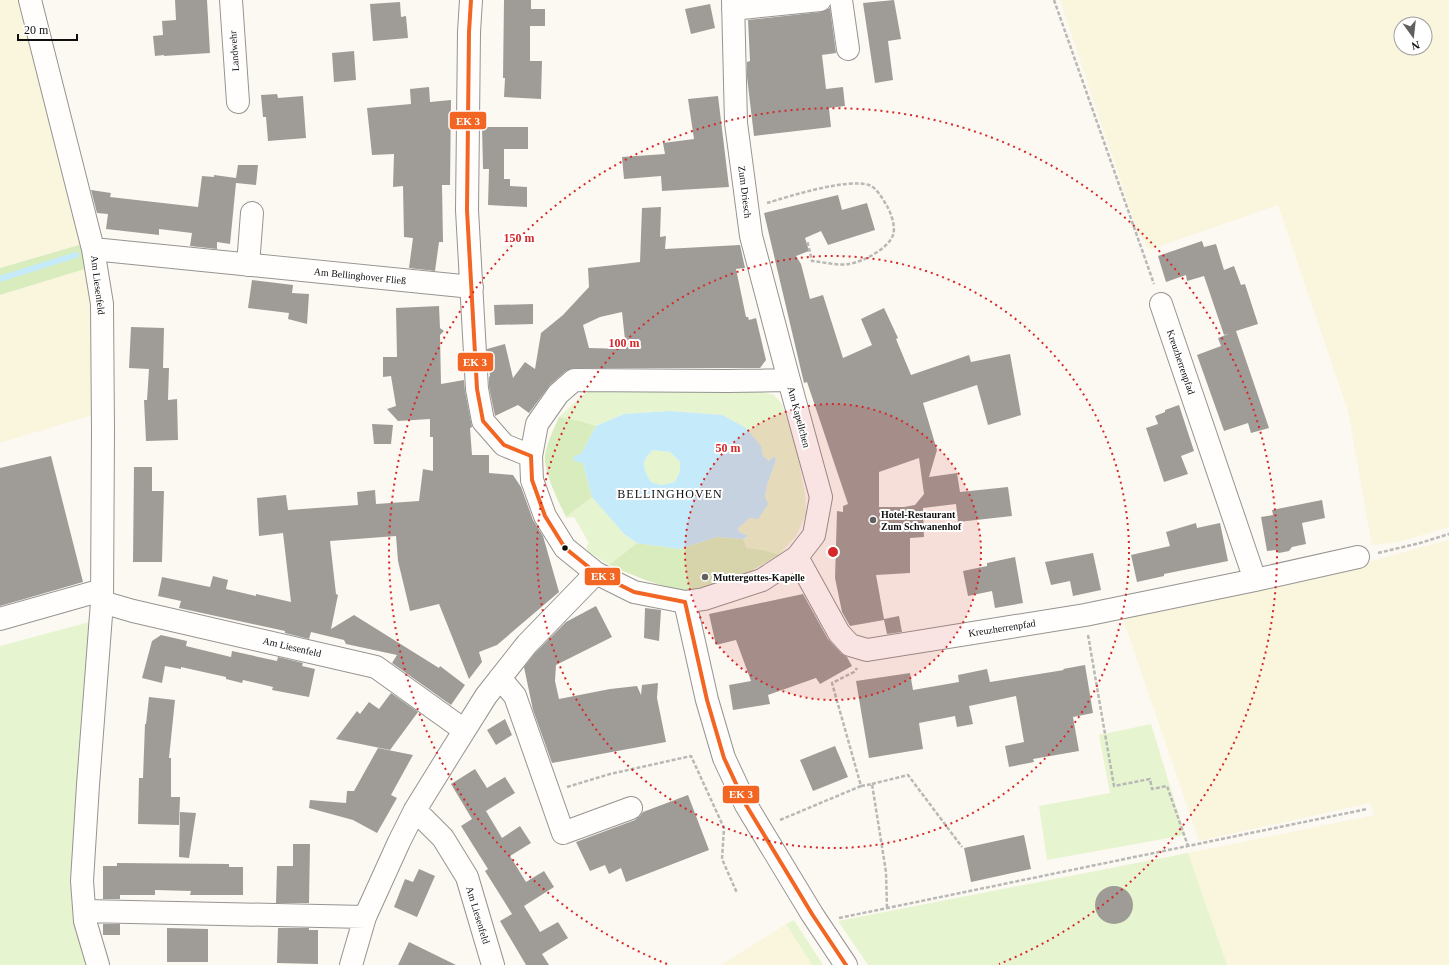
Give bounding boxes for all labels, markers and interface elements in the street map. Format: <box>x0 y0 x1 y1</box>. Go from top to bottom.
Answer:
scale bar <box>18 16 77 42</box>
north arrow <box>1393 16 1433 56</box>
text: 20 m <box>24 23 49 37</box>
street label: Landwehr <box>227 30 241 72</box>
text: N <box>1410 39 1421 52</box>
line badge: EK 3 <box>449 111 487 130</box>
text: EK 3 <box>456 115 481 127</box>
street label: Zum Driesch <box>736 165 754 219</box>
text: 150 m <box>504 231 535 245</box>
street label: Am Liesenfeld <box>89 255 107 315</box>
street label: Am Bellinghover Fließ <box>313 266 407 286</box>
street label: Kreuzherrenpfad <box>1165 328 1197 396</box>
text: 100 m <box>609 336 640 350</box>
line badge: EK 3 <box>457 352 494 372</box>
text: EK 3 <box>463 356 488 368</box>
street label: Am Kapellchen <box>786 385 812 449</box>
text: 50 m <box>716 441 741 455</box>
district label: BELLINGHOVEN <box>617 487 723 501</box>
place label: Hotel-Restaurant Zum Schwanenhof <box>881 509 962 532</box>
marker: Hotel-Restaurant Zum Schwanenhof <box>868 515 878 525</box>
unlabelled marker <box>560 543 570 553</box>
centre of rings <box>826 545 840 559</box>
line badge: EK 3 <box>584 567 621 586</box>
text: EK 3 <box>591 570 616 582</box>
marker: Muttergottes-Kapelle <box>700 572 710 582</box>
place label: Muttergottes-Kapelle <box>713 572 805 583</box>
street label: Kreuzherrenpfad <box>968 617 1036 639</box>
street label: Am Liesenfeld <box>262 635 322 659</box>
line badge: EK 3 <box>722 785 760 804</box>
text: EK 3 <box>729 788 754 800</box>
street label: Am Liesenfeld <box>464 885 492 945</box>

